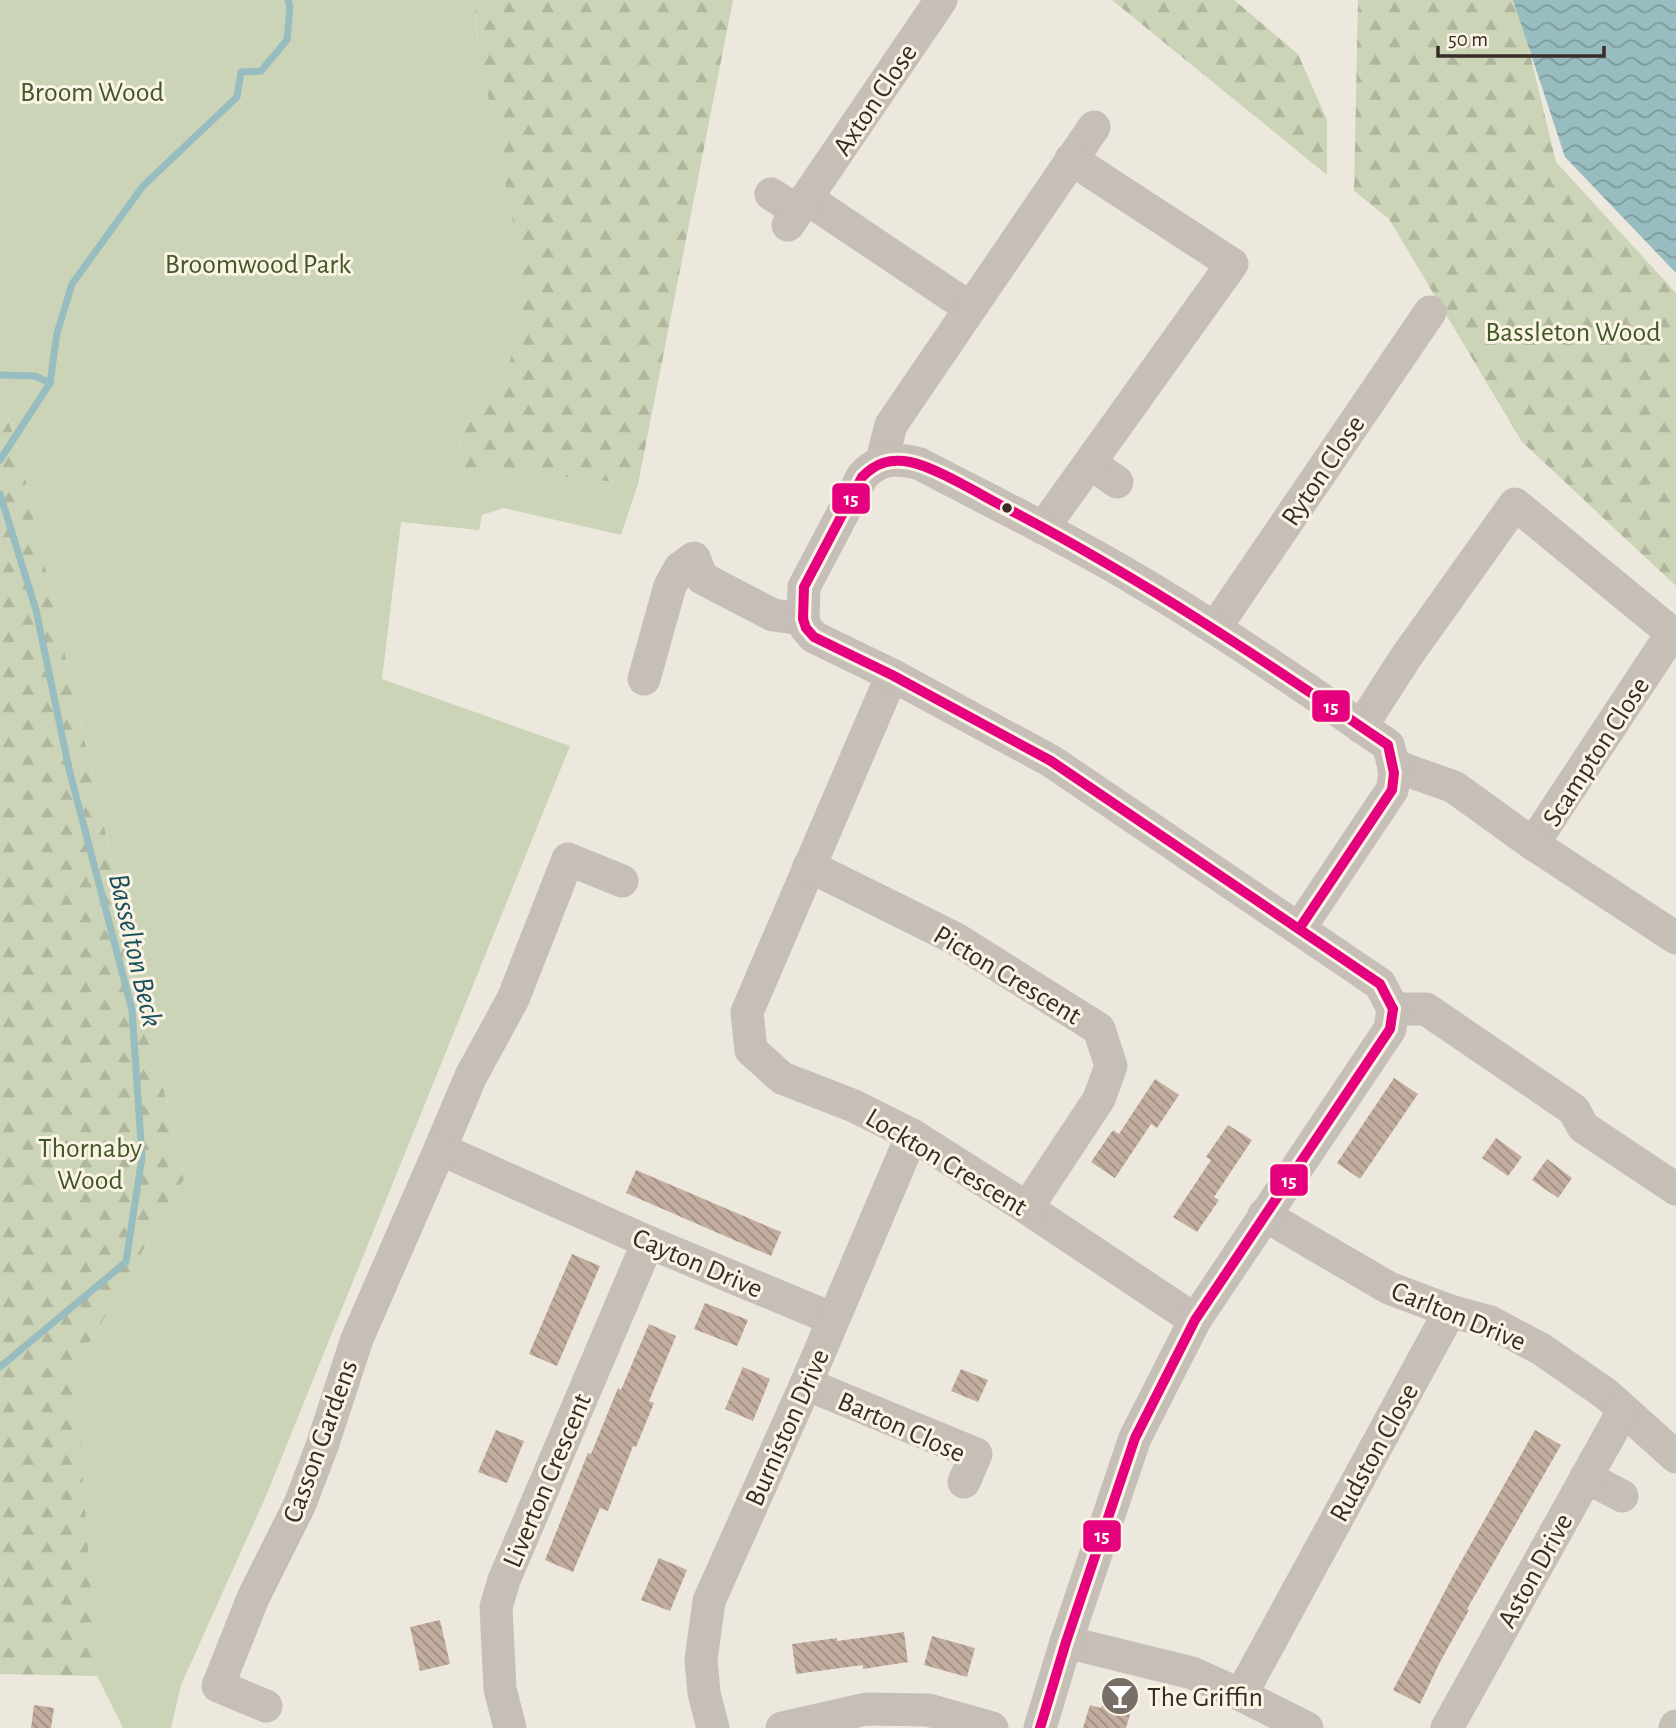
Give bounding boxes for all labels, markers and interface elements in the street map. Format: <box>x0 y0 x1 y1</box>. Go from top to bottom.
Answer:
scale bar <box>1438 14 1604 58</box>
text: 50 m <box>1448 29 1488 50</box>
street label: Axton Close <box>828 39 923 161</box>
park label: Broom Wood <box>20 79 164 107</box>
park label: Broomwood Park <box>165 251 351 279</box>
park label: Bassleton Wood <box>1485 319 1661 347</box>
street label: Ryton Close <box>1277 411 1371 531</box>
line badge: 15 <box>831 482 871 515</box>
text: 15 <box>843 490 859 509</box>
unlabelled marker <box>1000 501 1014 515</box>
street label: Scampton Close <box>1538 672 1655 832</box>
line badge: 15 <box>1311 689 1351 723</box>
text: 15 <box>1323 698 1339 717</box>
water label: Basselton Beck <box>103 871 167 1030</box>
street label: Picton Crescent <box>928 921 1086 1031</box>
street label: Lockton Crescent <box>860 1104 1032 1222</box>
park label: Thornaby Wood <box>38 1135 142 1195</box>
line badge: 15 <box>1269 1163 1309 1197</box>
text: 15 <box>1281 1172 1297 1191</box>
street label: Cayton Drive <box>628 1224 766 1304</box>
street label: Carlton Drive <box>1387 1277 1530 1357</box>
street label: Burniston Drive <box>741 1345 835 1511</box>
street label: Casson Gardens <box>278 1356 363 1527</box>
street label: Rudston Close <box>1325 1379 1424 1527</box>
street label: Barton Close <box>833 1387 969 1468</box>
street label: Liverton Crescent <box>499 1390 597 1572</box>
street label: Aston Drive <box>1493 1509 1579 1633</box>
line badge: 15 <box>1082 1519 1122 1553</box>
text: 15 <box>1094 1527 1110 1546</box>
bar icon: The Griffin <box>1099 1675 1141 1717</box>
place label: The Griffin <box>1147 1684 1263 1712</box>

